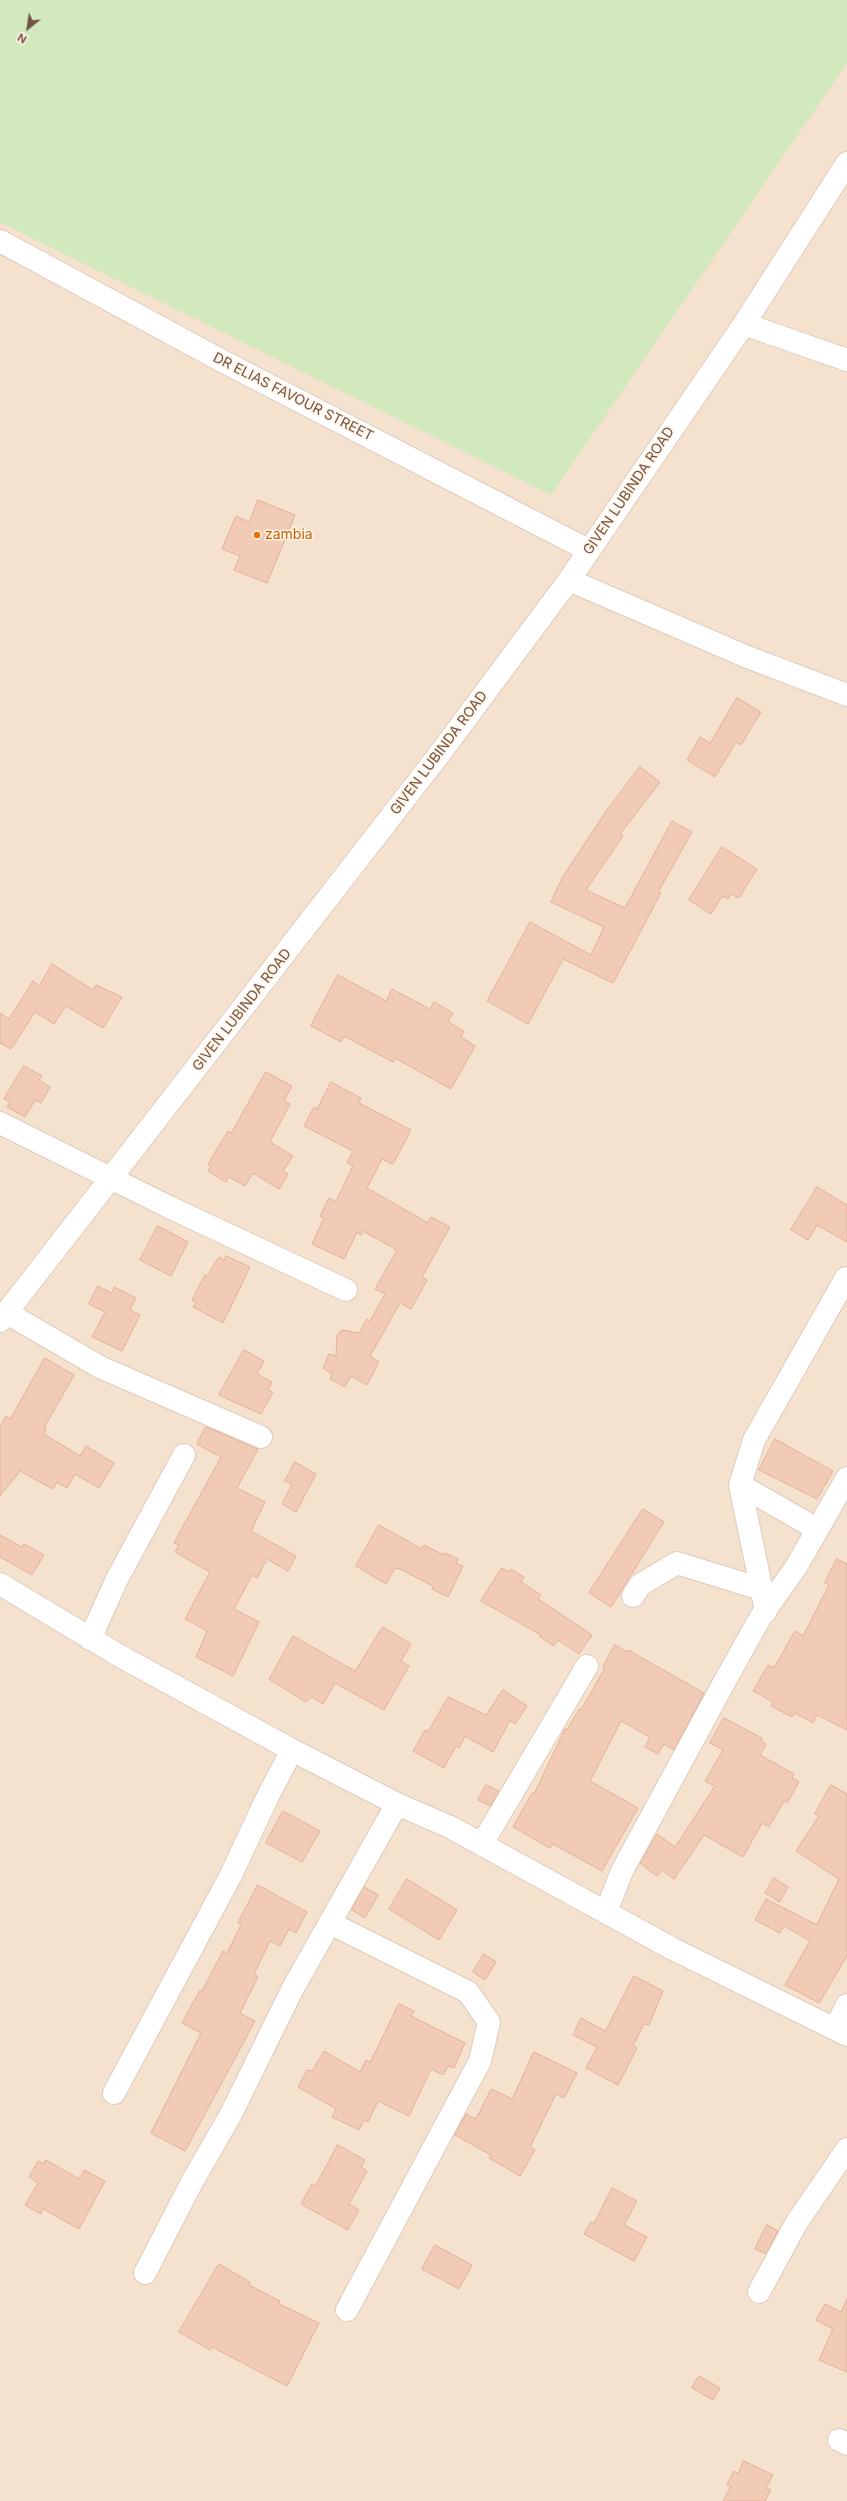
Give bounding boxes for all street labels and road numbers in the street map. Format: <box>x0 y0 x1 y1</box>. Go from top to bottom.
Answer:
street label: DR ELIAS FAVOUR STREET <box>210 349 376 445</box>
street label: GIVEN LUBINDA ROAD <box>580 424 678 558</box>
street label: GIVEN LUBINDA ROAD <box>387 688 491 818</box>
street label: GIVEN LUBINDA ROAD <box>189 945 295 1075</box>

